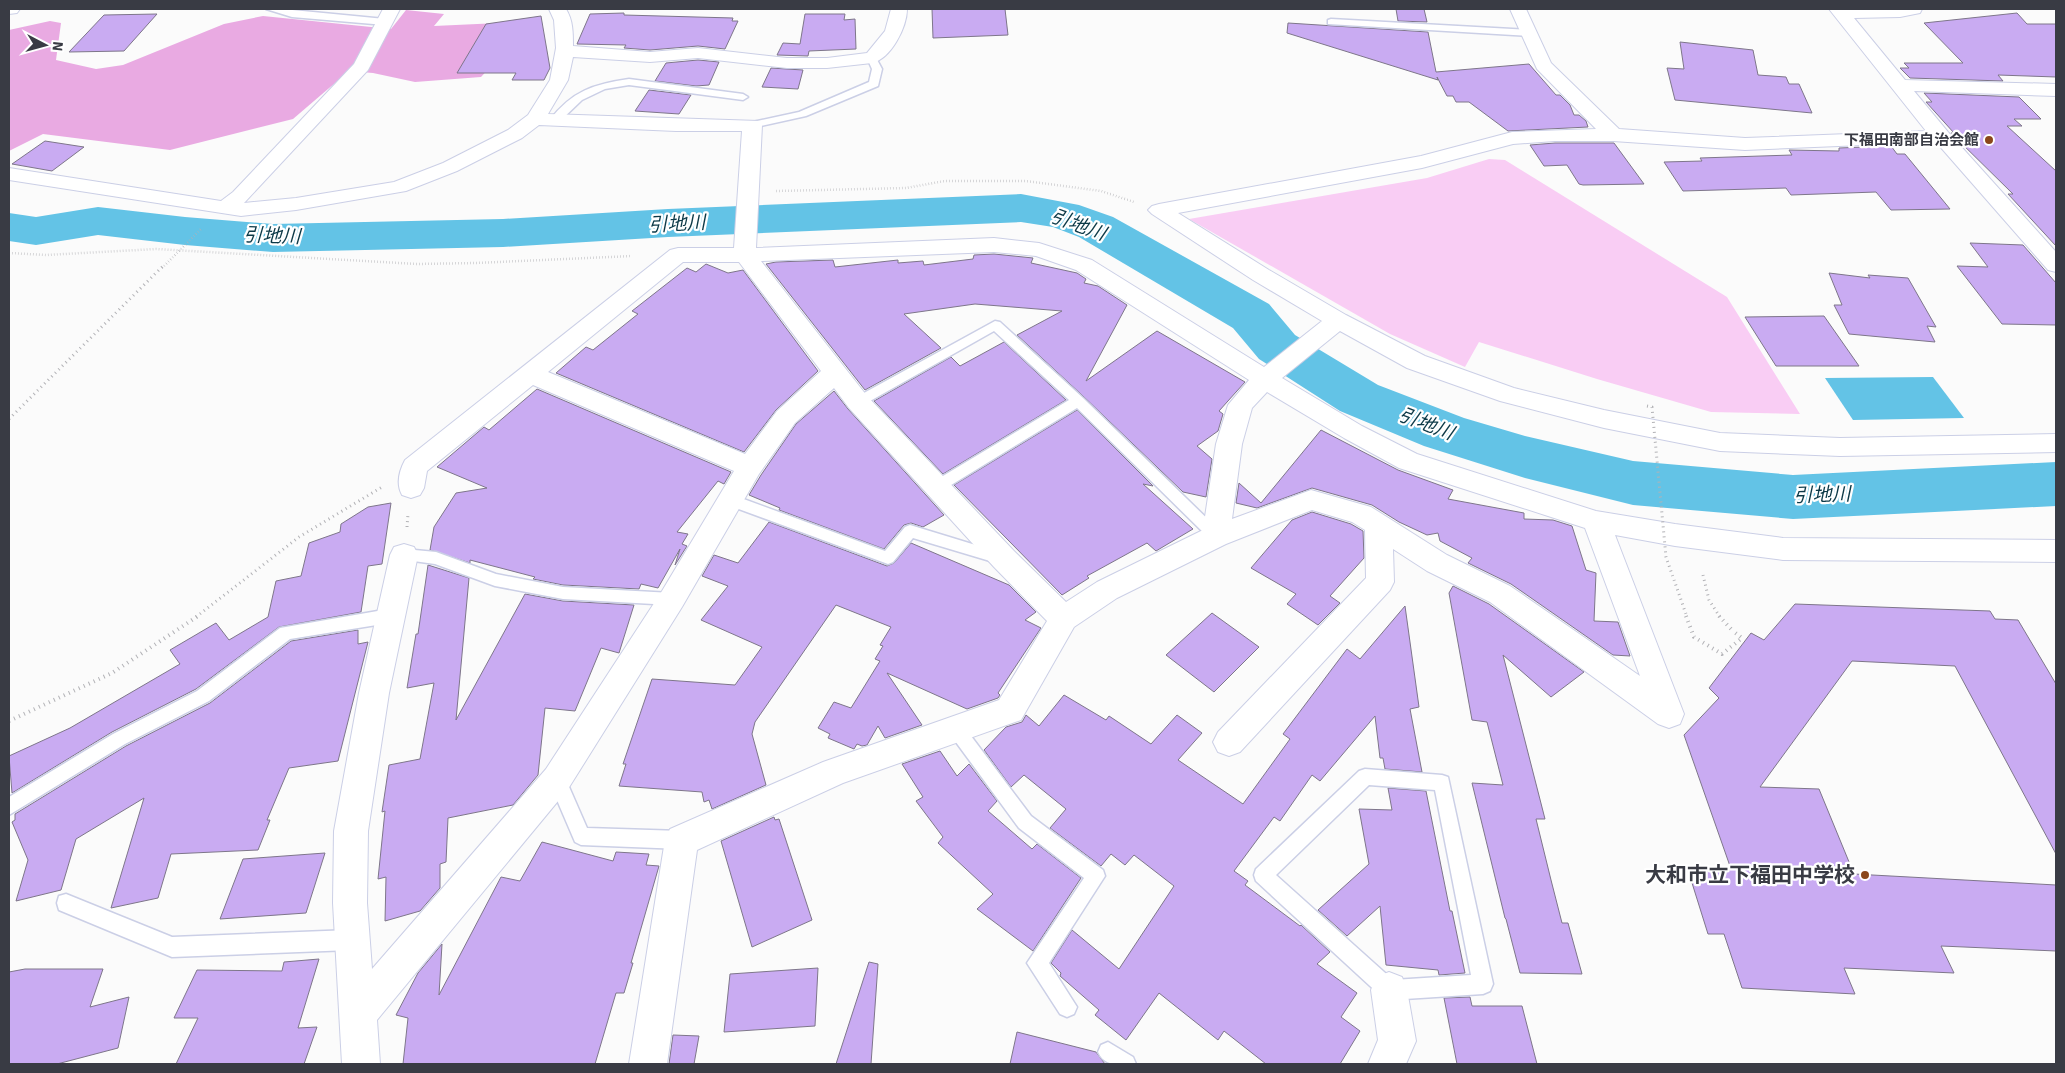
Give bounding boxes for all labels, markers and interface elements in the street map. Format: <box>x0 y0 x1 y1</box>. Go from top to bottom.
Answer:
north arrow <box>20 20 70 70</box>
text: N <box>48 41 66 52</box>
place label: 下福田南部自治会館 <box>1844 131 1979 149</box>
marker: 下福田南部自治会館 <box>1983 134 1995 146</box>
water label: 引地川 <box>1047 204 1111 247</box>
water label: 引地川 <box>648 210 708 237</box>
water label: 引地川 <box>243 223 303 249</box>
water label: 引地川 <box>1395 403 1459 446</box>
water label: 引地川 <box>1793 482 1853 508</box>
place label: 大和市立下福田中学校 <box>1645 862 1855 888</box>
marker: 大和市立下福田中学校 <box>1859 869 1871 881</box>

